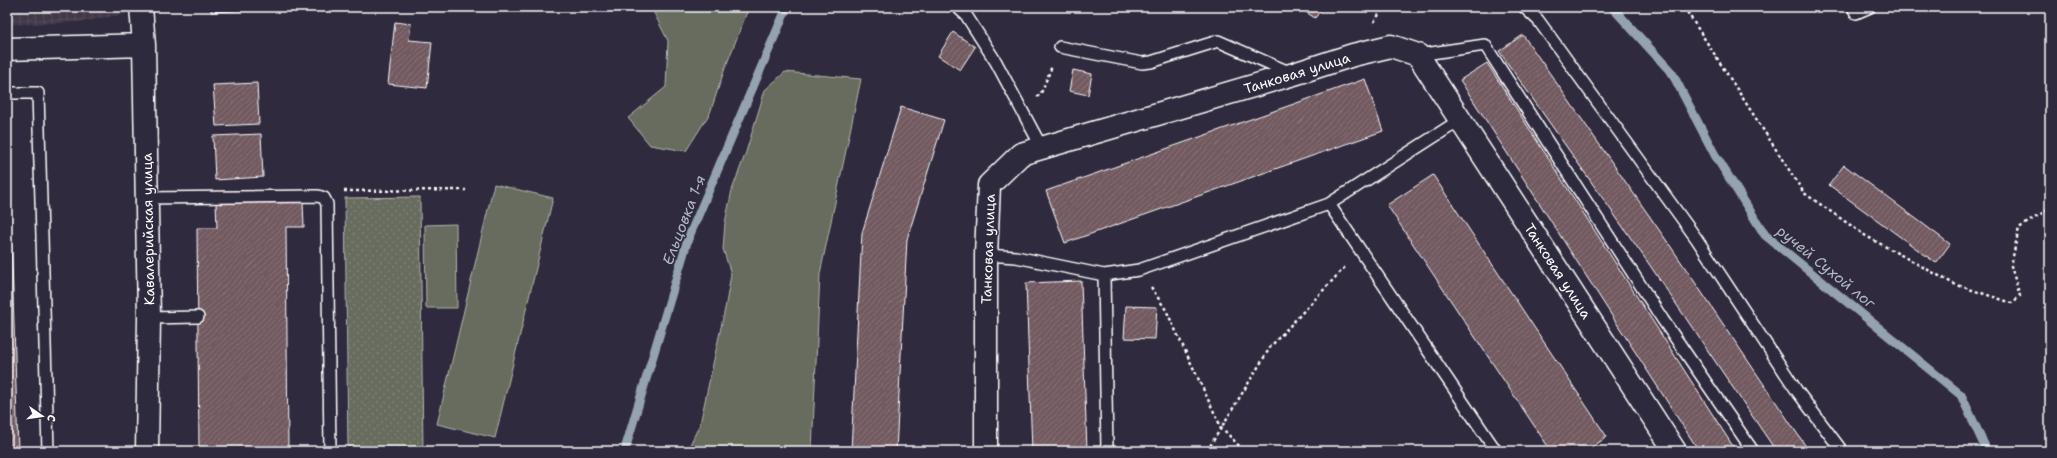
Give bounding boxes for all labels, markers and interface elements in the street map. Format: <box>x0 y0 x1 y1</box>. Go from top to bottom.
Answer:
street label: Танковая улица <box>1242 48 1353 98</box>
street label: Кавалерийская улица <box>138 152 158 305</box>
water label: Ельцовка 1-я <box>658 172 710 268</box>
street label: Танковая улица <box>977 193 999 304</box>
street label: Танковая улица <box>1520 220 1596 322</box>
water label: ручей Сухой лог <box>1772 220 1881 314</box>
north arrow <box>22 396 62 436</box>
text: С <box>43 413 59 423</box>

